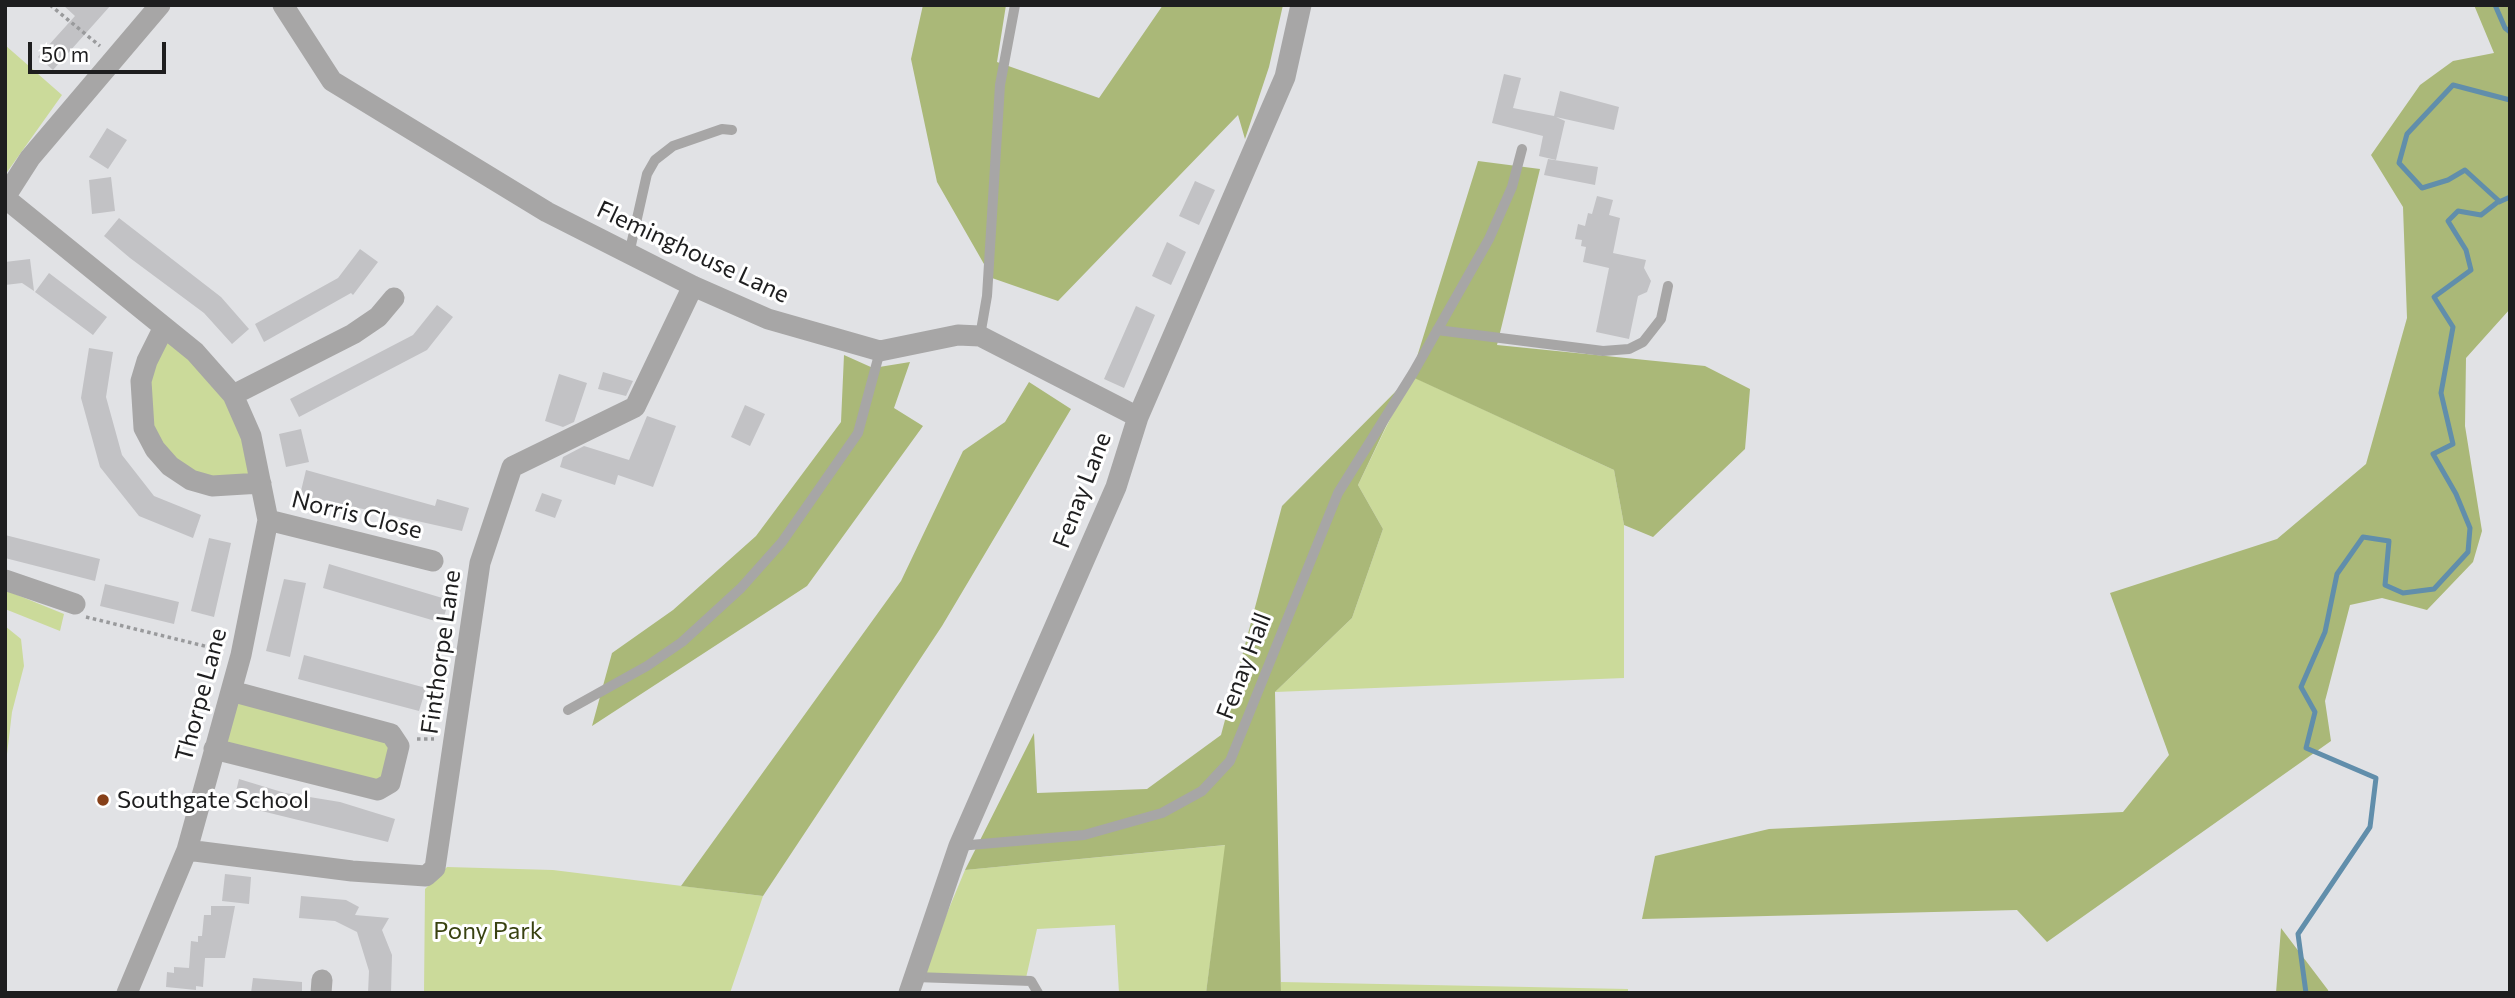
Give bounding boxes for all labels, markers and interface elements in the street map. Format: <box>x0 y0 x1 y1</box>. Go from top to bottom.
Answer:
scale bar <box>32 28 170 72</box>
text: 50 m <box>41 41 89 66</box>
street label: Fleminghouse Lane <box>592 195 794 309</box>
street label: Fenay Lane <box>1047 428 1117 552</box>
street label: Norris Close <box>289 485 425 545</box>
street label: Finthorpe Lane <box>415 568 467 736</box>
street label: Fenay Hall <box>1211 609 1277 723</box>
street label: Thorpe Lane <box>169 625 233 765</box>
place label: Southgate School <box>117 786 309 814</box>
marker: Southgate School <box>95 792 111 808</box>
park label: Pony Park <box>433 917 543 945</box>

